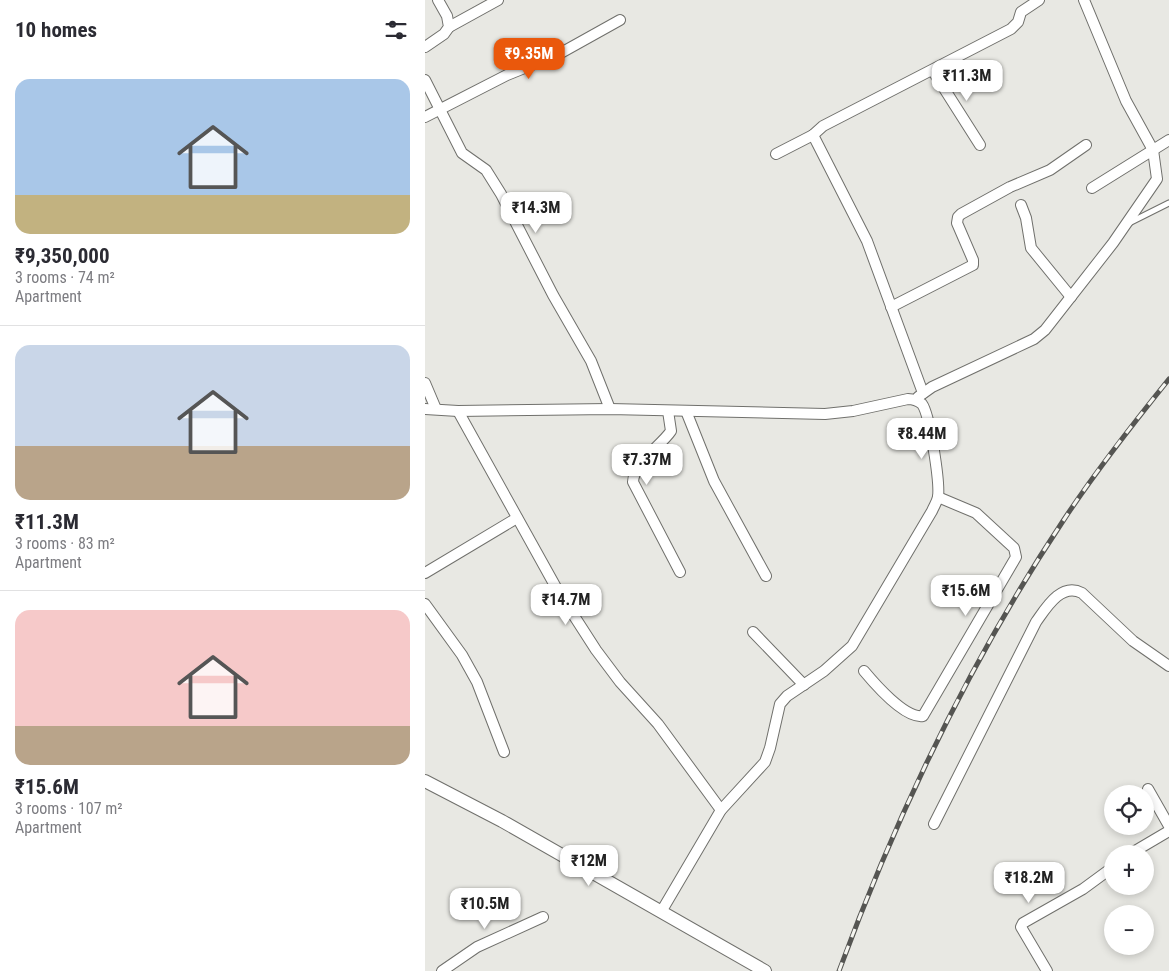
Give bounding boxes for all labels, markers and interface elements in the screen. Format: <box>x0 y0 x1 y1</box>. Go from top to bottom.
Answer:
icon: filters <box>382 16 410 44</box>
text: 10 homes <box>15 18 97 42</box>
pin: ₹9.35M <box>488 38 570 80</box>
text: ₹9.35M <box>505 44 553 63</box>
pin: ₹11.3M <box>926 59 1008 102</box>
text: ₹11.3M <box>943 66 991 85</box>
icon: home <box>168 112 258 202</box>
pin: ₹14.3M <box>495 192 577 234</box>
text: ₹14.3M <box>512 198 560 217</box>
text: ₹9,350,000 <box>15 244 110 268</box>
text: 3 rooms · 74 m² <box>15 268 115 287</box>
text: Apartment <box>15 287 82 306</box>
icon: home <box>168 377 258 467</box>
pin: ₹8.44M <box>881 418 963 460</box>
text: ₹8.44M <box>898 424 946 443</box>
pin: ₹7.37M <box>606 444 688 486</box>
text: ₹7.37M <box>623 450 671 469</box>
text: ₹11.3M <box>15 510 79 534</box>
text: 3 rooms · 83 m² <box>15 534 115 553</box>
text: Apartment <box>15 553 82 572</box>
pin: ₹15.6M <box>925 574 1007 617</box>
text: ₹15.6M <box>942 581 990 600</box>
pin: ₹14.7M <box>525 584 607 626</box>
text: ₹14.7M <box>542 590 590 609</box>
icon: home <box>168 642 258 732</box>
text: ₹15.6M <box>15 775 79 799</box>
map controls <box>1104 785 1154 955</box>
button: locate <box>1104 785 1154 835</box>
text: 3 rooms · 107 m² <box>15 799 123 818</box>
text: Apartment <box>15 818 82 837</box>
pin: ₹12M <box>559 844 619 887</box>
button: + <box>1104 845 1154 895</box>
text: ₹12M <box>571 851 607 870</box>
pin: ₹18.2M <box>988 862 1070 904</box>
text: ₹18.2M <box>1005 868 1053 887</box>
pin: ₹10.5M <box>444 888 526 930</box>
text: ₹10.5M <box>461 894 509 913</box>
button: − <box>1104 905 1154 955</box>

